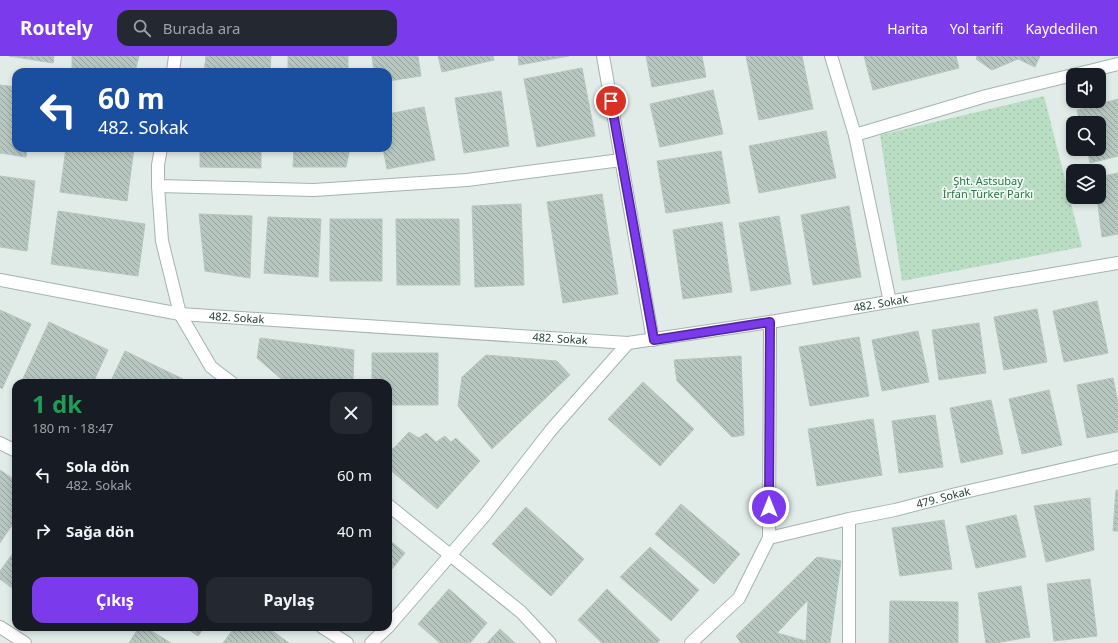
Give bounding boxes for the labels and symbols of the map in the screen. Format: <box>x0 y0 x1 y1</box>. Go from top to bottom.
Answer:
pin <box>594 84 628 118</box>
park label: Şht. Astsubay İrfan Türker Parkı <box>943 173 1033 201</box>
street label: 482. Sokak <box>852 291 909 315</box>
street label: 482. Sokak <box>209 308 265 326</box>
street label: 482. Sokak <box>532 329 588 347</box>
street label: 479. Sokak <box>914 483 972 511</box>
position arrow <box>748 486 790 528</box>

